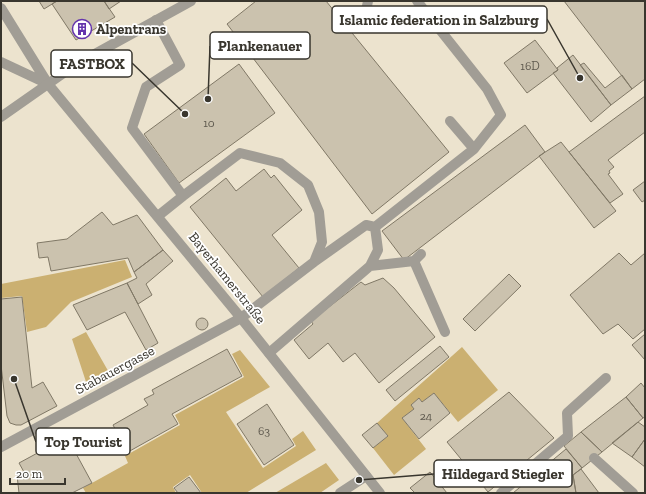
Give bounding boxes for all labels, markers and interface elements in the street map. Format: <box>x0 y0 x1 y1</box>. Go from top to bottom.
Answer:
callout: Islamic federation in Salzburg <box>332 6 547 33</box>
text: Islamic federation in Salzburg <box>339 11 539 29</box>
building icon: Alpentrans <box>71 18 93 40</box>
place label: Alpentrans <box>96 21 167 38</box>
callout: Plankenauer <box>210 32 310 59</box>
text: Plankenauer <box>218 37 303 55</box>
callout: FASTBOX <box>51 50 132 77</box>
text: FASTBOX <box>59 55 125 73</box>
house number: 16D <box>520 59 540 73</box>
house number: 10 <box>203 116 215 130</box>
street label: Bayerhamerstraße <box>185 229 269 328</box>
street label: Stabauergasse <box>72 342 158 398</box>
house number: 24 <box>420 409 433 423</box>
house number: 63 <box>258 424 270 438</box>
callout: Top Tourist <box>36 428 130 455</box>
text: Top Tourist <box>44 433 123 451</box>
scale bar <box>10 460 65 486</box>
callout: Hildegard Stiegler <box>434 460 572 487</box>
text: Hildegard Stiegler <box>442 465 565 483</box>
text: 20 m <box>16 467 43 481</box>

